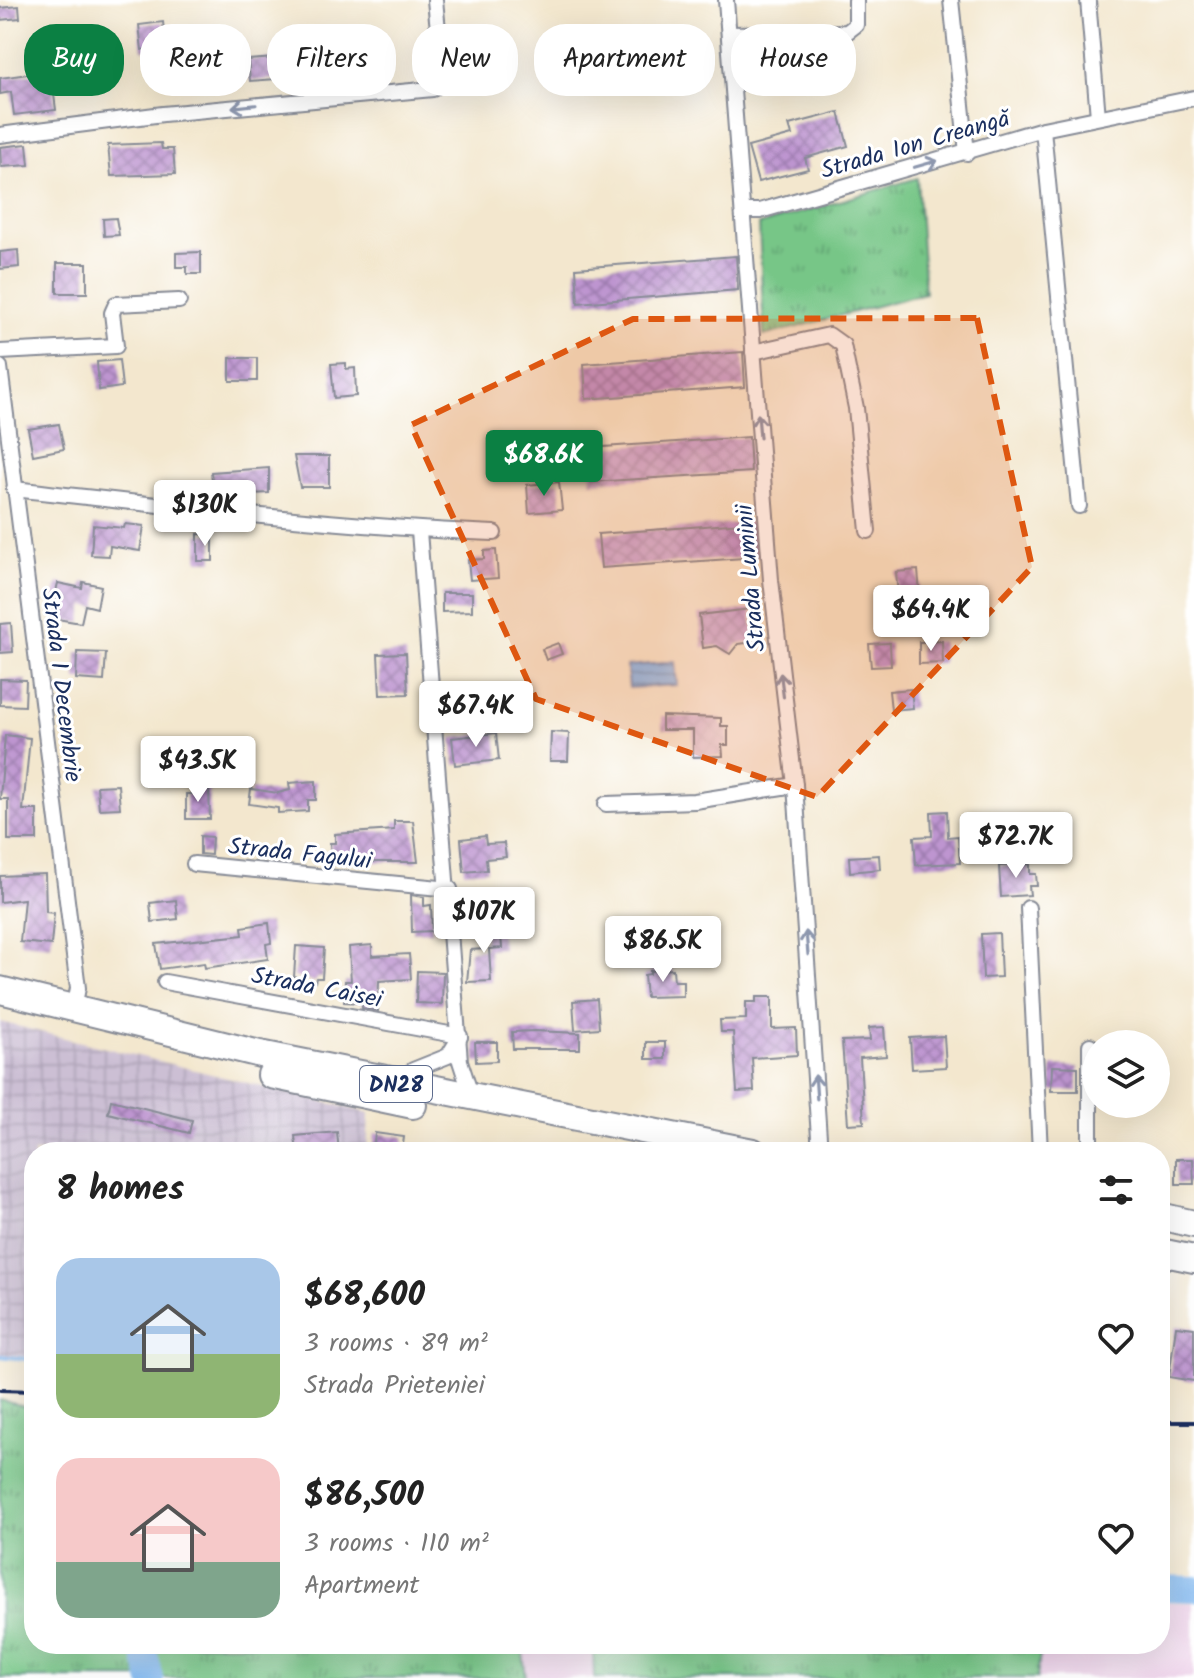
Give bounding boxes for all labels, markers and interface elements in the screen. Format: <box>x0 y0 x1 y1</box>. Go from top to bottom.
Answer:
chip: Buy <box>24 24 124 96</box>
chip: Rent <box>140 24 251 96</box>
chip: Filters <box>267 24 396 96</box>
chip: New <box>412 24 518 96</box>
chip: Apartment <box>534 24 715 96</box>
chip: House <box>731 24 856 96</box>
one-way arrow <box>231 98 258 113</box>
street label: Strada Ion Creangă <box>816 99 1017 191</box>
one-way arrow <box>913 156 939 171</box>
one-way arrow <box>751 413 766 440</box>
pin: $68.6K <box>479 430 609 498</box>
text: $68.6K <box>504 435 584 477</box>
pin: $130K <box>149 480 261 548</box>
text: $130K <box>172 485 238 527</box>
street label: Strada Luminii <box>726 501 777 653</box>
pin: $64.4K <box>866 585 996 653</box>
street label: Strada 1 Decembrie <box>29 586 92 785</box>
text: $64.4K <box>891 590 971 632</box>
one-way arrow <box>775 672 790 699</box>
pin: $67.4K <box>411 681 541 749</box>
text: $67.4K <box>437 686 515 728</box>
pin: $43.5K <box>133 736 263 804</box>
text: $43.5K <box>159 741 237 783</box>
pin: $72.7K <box>951 812 1081 880</box>
text: $72.7K <box>978 817 1054 859</box>
street label: Strada Fagului <box>226 828 375 882</box>
pin: $107K <box>428 887 540 955</box>
text: $107K <box>452 892 516 934</box>
pin: $86.5K <box>598 916 728 984</box>
text: $86.5K <box>623 921 703 963</box>
one-way arrow <box>799 931 814 957</box>
street label: Strada Caisei <box>248 957 387 1020</box>
map controls <box>1082 1030 1170 1118</box>
button: layers <box>1082 1030 1170 1118</box>
road number: DN28 <box>360 1066 432 1102</box>
one-way arrow <box>808 1074 823 1101</box>
text: 8 homes <box>56 1163 184 1217</box>
icon: filters <box>1094 1168 1138 1212</box>
text: $68,600 <box>304 1269 425 1323</box>
icon: home <box>120 1290 216 1386</box>
icon: heart <box>1094 1316 1138 1360</box>
text: 3 rooms · 89 m² <box>304 1323 488 1365</box>
text: Strada Prieteniei <box>304 1365 485 1407</box>
text: $86,500 <box>304 1469 424 1523</box>
icon: home <box>120 1490 216 1586</box>
icon: heart <box>1094 1516 1138 1560</box>
text: 3 rooms · 110 m² <box>304 1523 489 1565</box>
text: Apartment <box>304 1565 419 1607</box>

